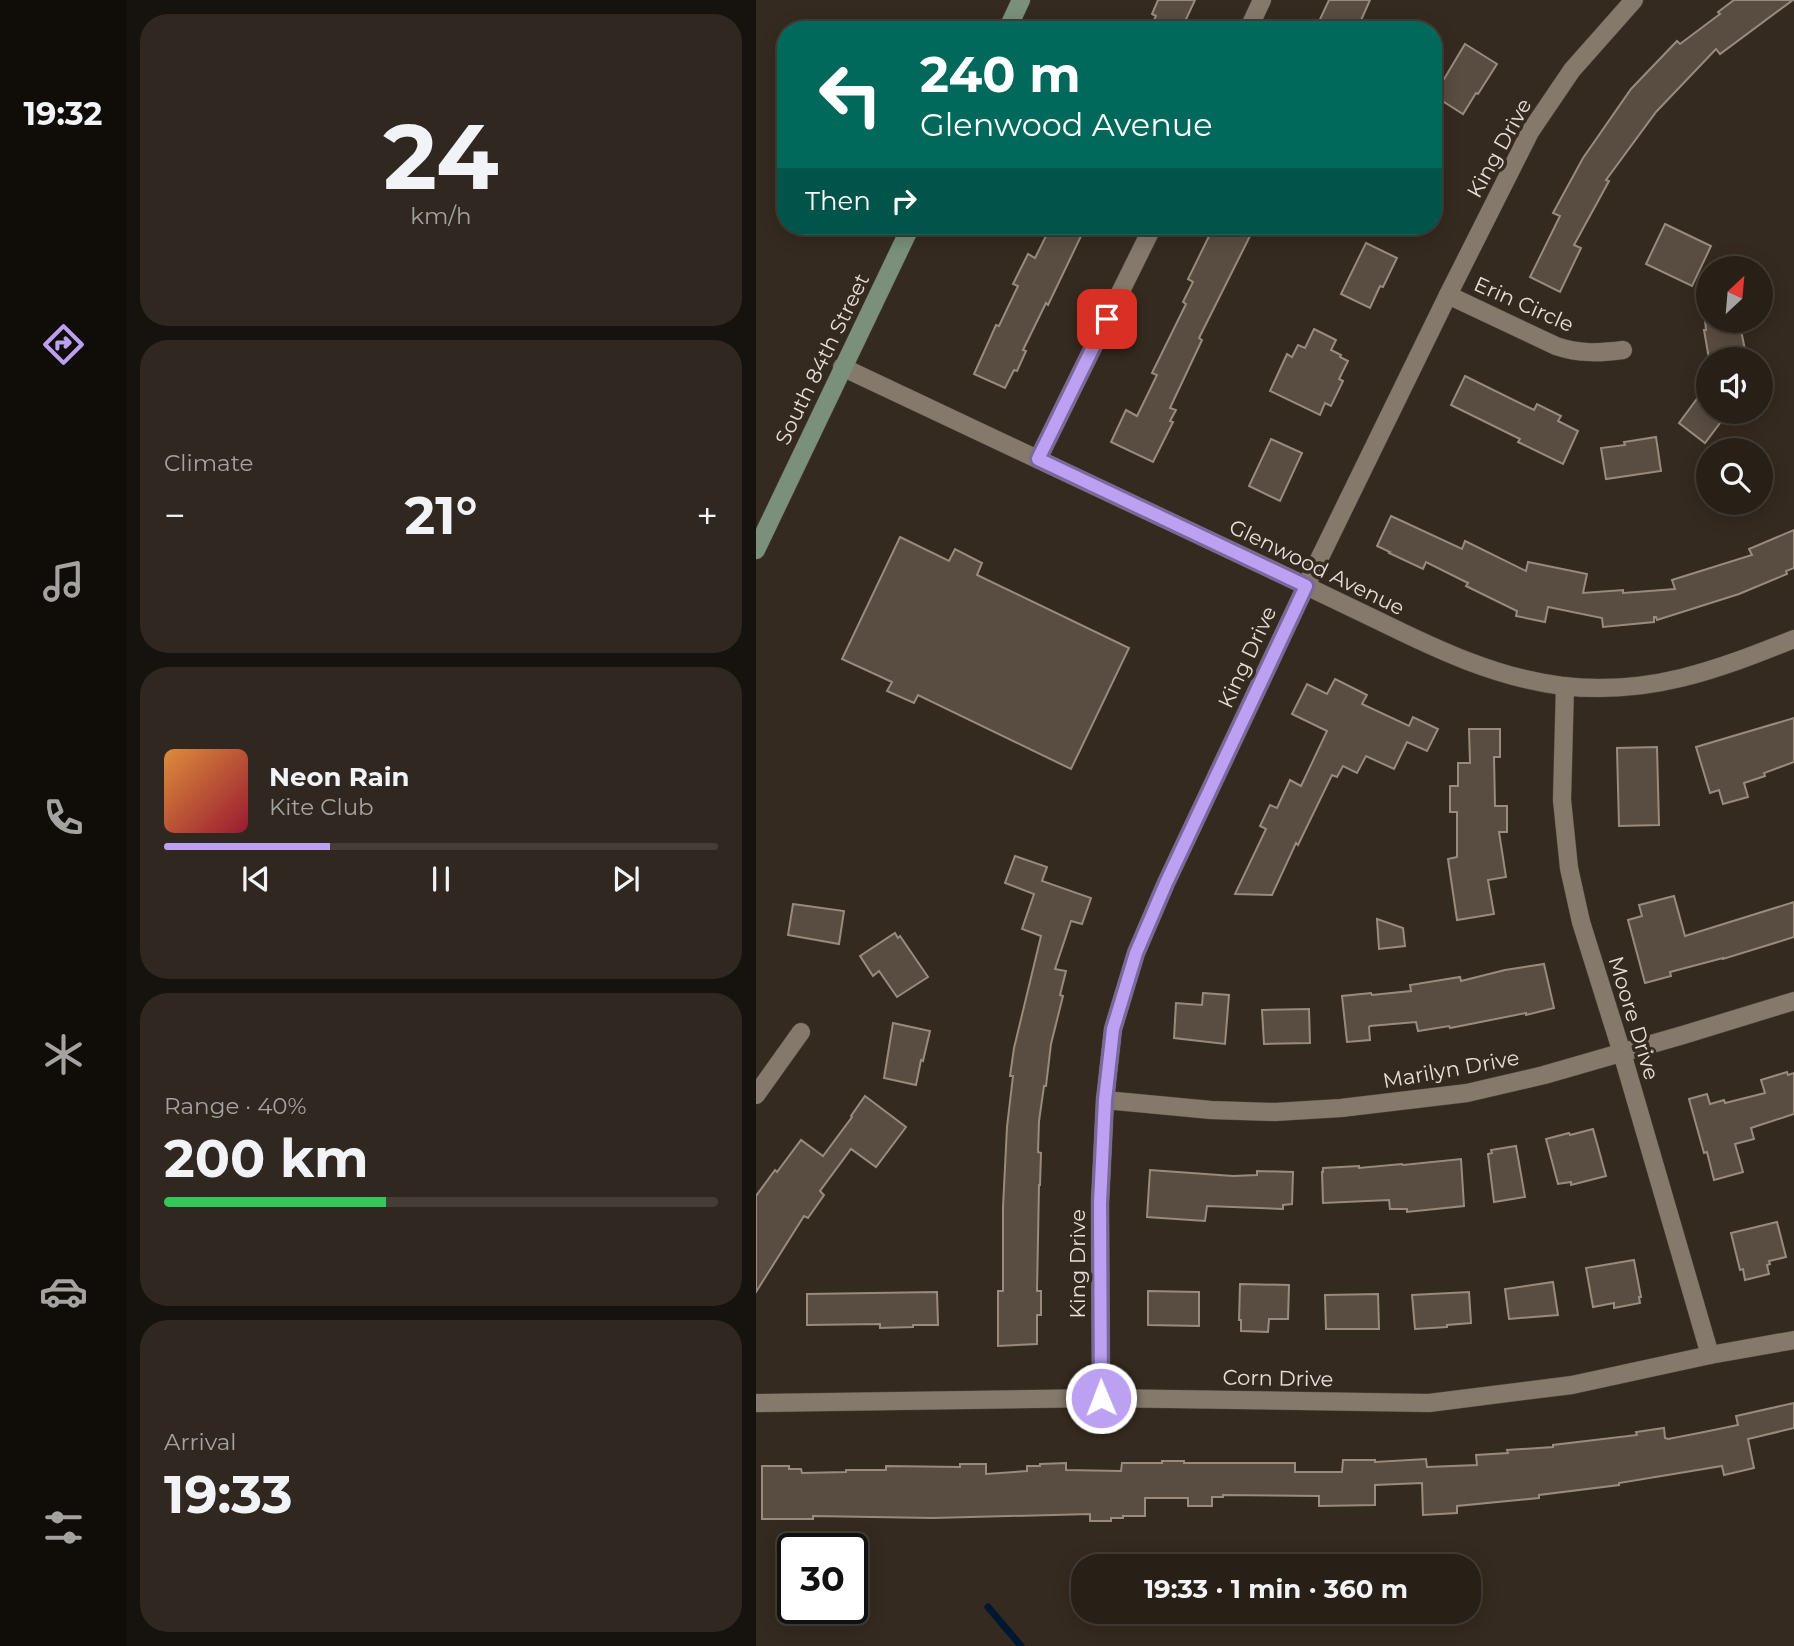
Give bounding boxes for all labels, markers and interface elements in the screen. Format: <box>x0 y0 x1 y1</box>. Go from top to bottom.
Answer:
text: 240 m <box>920 45 1081 104</box>
icon: left <box>805 49 896 140</box>
text: 19:32 <box>24 94 102 133</box>
street label: King Drive <box>1461 94 1537 202</box>
text: 24 <box>383 101 499 212</box>
text: Glenwood Avenue <box>920 105 1213 144</box>
icon: right <box>885 182 923 220</box>
text: Then <box>805 185 871 217</box>
text: km/h <box>410 202 472 230</box>
north arrow <box>1696 256 1773 332</box>
map controls <box>1696 256 1773 515</box>
street label: South 84th Street <box>770 269 874 449</box>
street label: Erin Circle <box>1470 271 1578 337</box>
pin <box>1077 289 1137 349</box>
icon: arrive <box>1088 300 1126 338</box>
icon: directions <box>39 320 88 369</box>
button: sound <box>1696 347 1773 424</box>
button: search <box>1696 438 1773 515</box>
text: Climate <box>164 449 253 477</box>
text: 21° <box>405 484 477 547</box>
text: − <box>164 492 186 539</box>
text: + <box>696 492 718 539</box>
street label: Glenwood Avenue <box>1225 514 1409 620</box>
icon: music <box>39 557 88 606</box>
street label: King Drive <box>1212 602 1282 712</box>
text: Neon Rain <box>269 761 410 793</box>
icon: phone <box>39 793 88 842</box>
text: Kite Club <box>269 793 374 821</box>
icon: previous <box>237 860 275 898</box>
icon: pause <box>422 860 460 898</box>
icon: next <box>607 860 645 898</box>
street label: Moore Drive <box>1603 953 1665 1083</box>
icon: climate <box>39 1030 88 1079</box>
street label: Marilyn Drive <box>1381 1045 1521 1093</box>
text: Range · 40% <box>164 1092 307 1120</box>
text: 200 km <box>164 1127 368 1190</box>
street label: King Drive <box>1065 1209 1090 1319</box>
icon: car <box>39 1267 88 1316</box>
position arrow <box>1064 1361 1138 1435</box>
street label: Corn Drive <box>1223 1365 1333 1391</box>
text: Arrival <box>164 1428 237 1456</box>
text: 19:33 <box>164 1463 292 1526</box>
icon: filters <box>39 1503 88 1552</box>
speed limit sign: 30 <box>777 1533 868 1624</box>
text: 19:33 · 1 min · 360 m <box>1144 1573 1408 1605</box>

